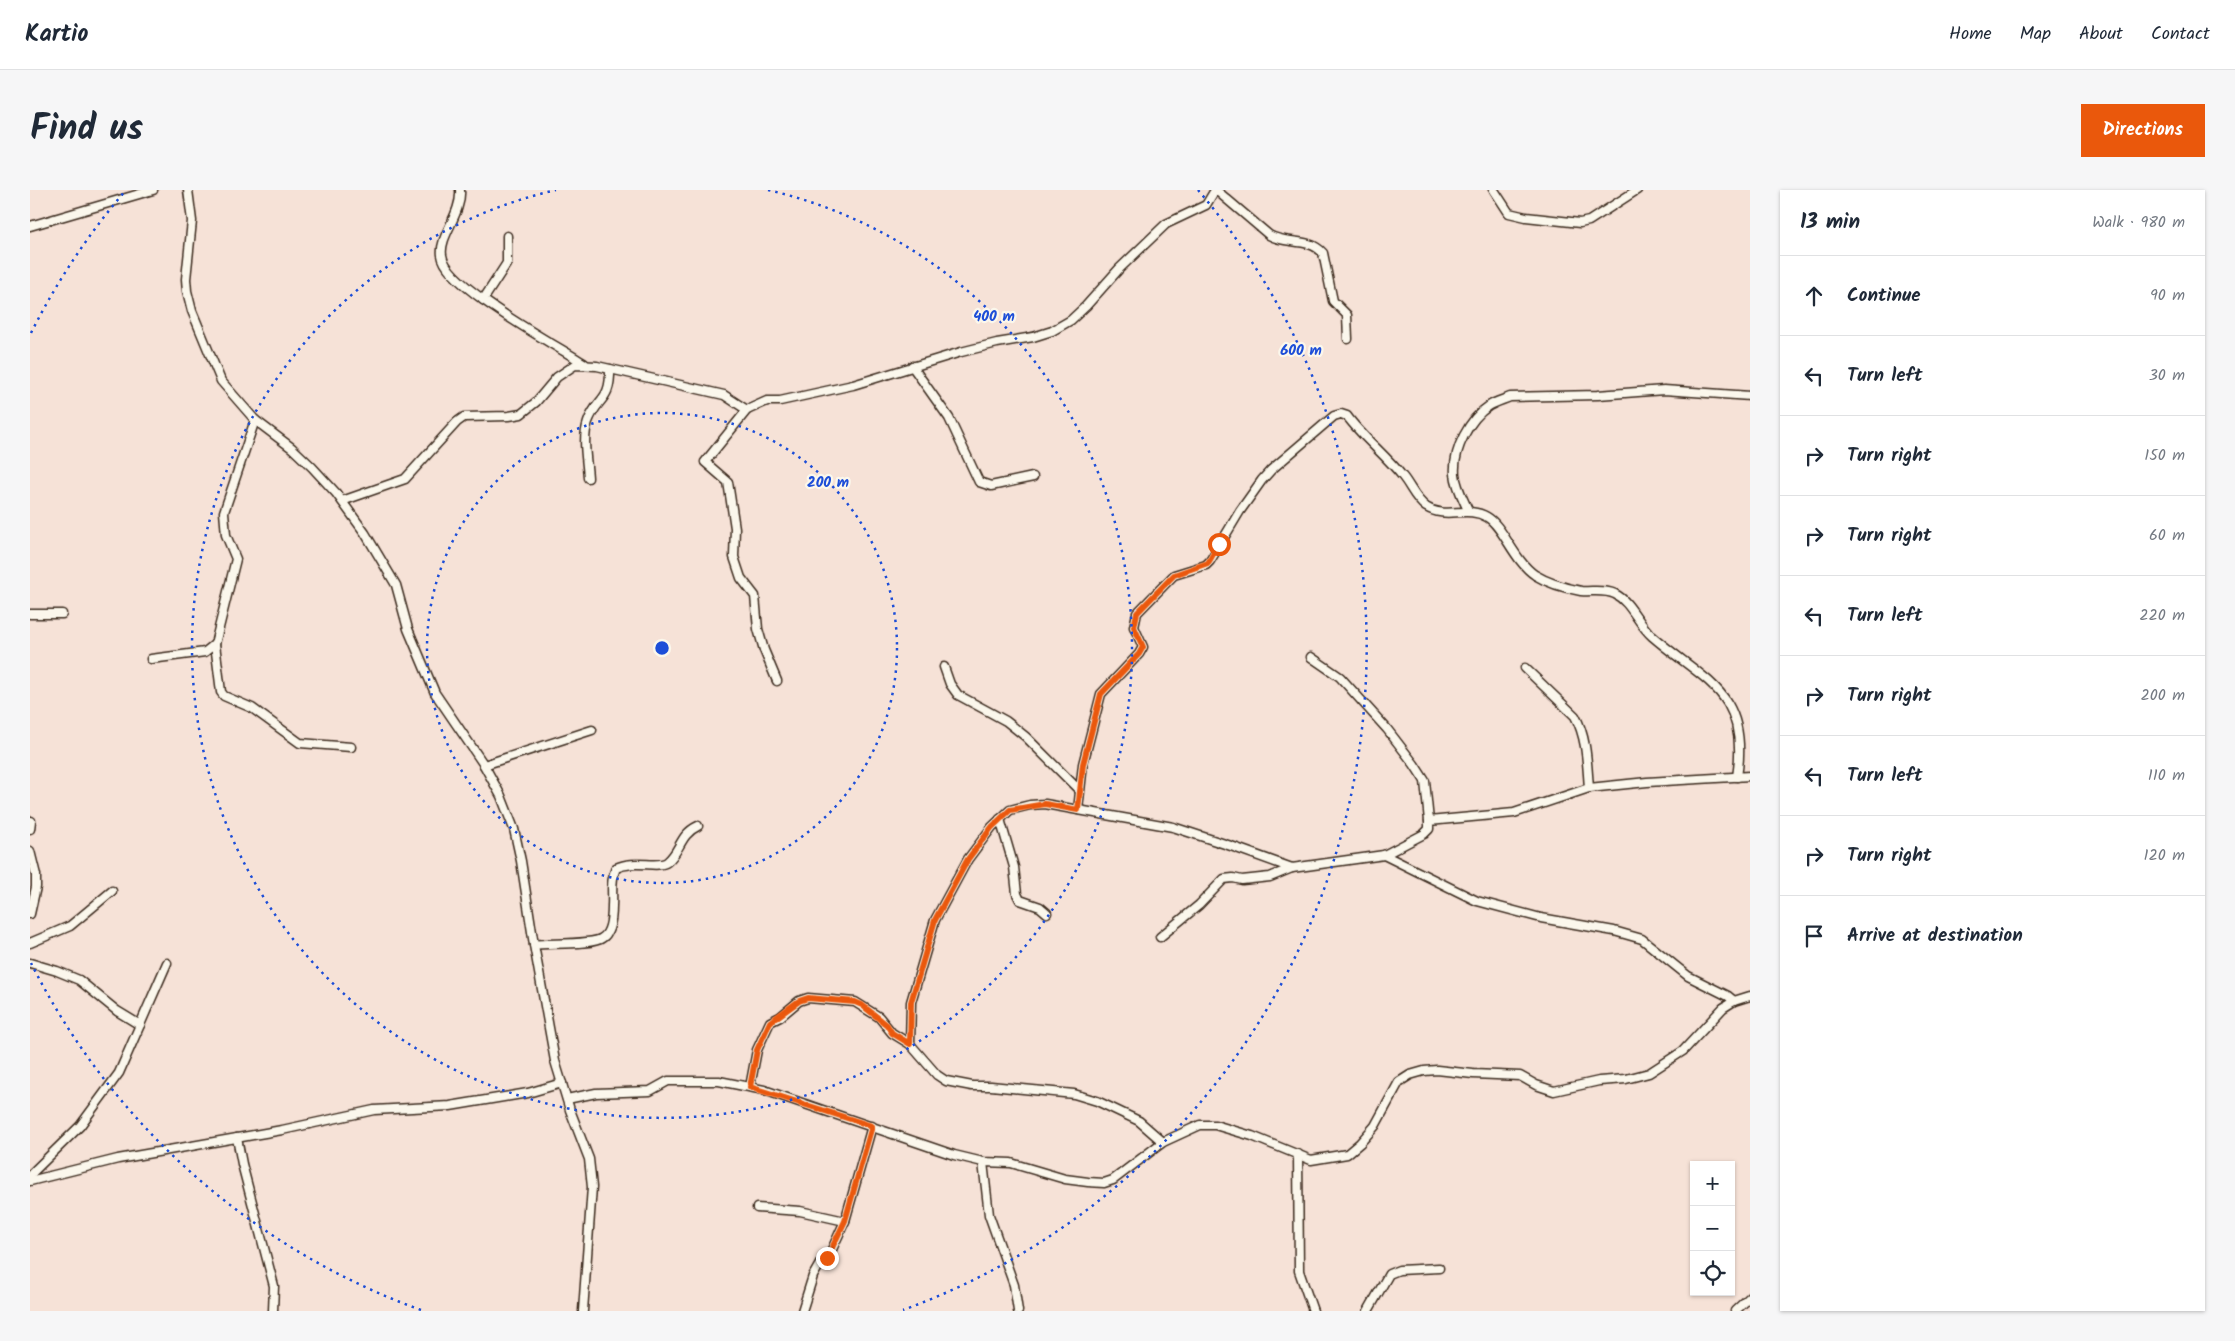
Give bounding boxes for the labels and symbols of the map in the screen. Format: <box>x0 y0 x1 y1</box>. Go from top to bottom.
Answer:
text: 400 m <box>973 305 1015 329</box>
text: 600 m <box>1280 339 1322 363</box>
text: 200 m <box>807 471 849 495</box>
route start <box>1208 533 1231 556</box>
centre of rings <box>653 639 671 657</box>
route end <box>816 1247 839 1270</box>

